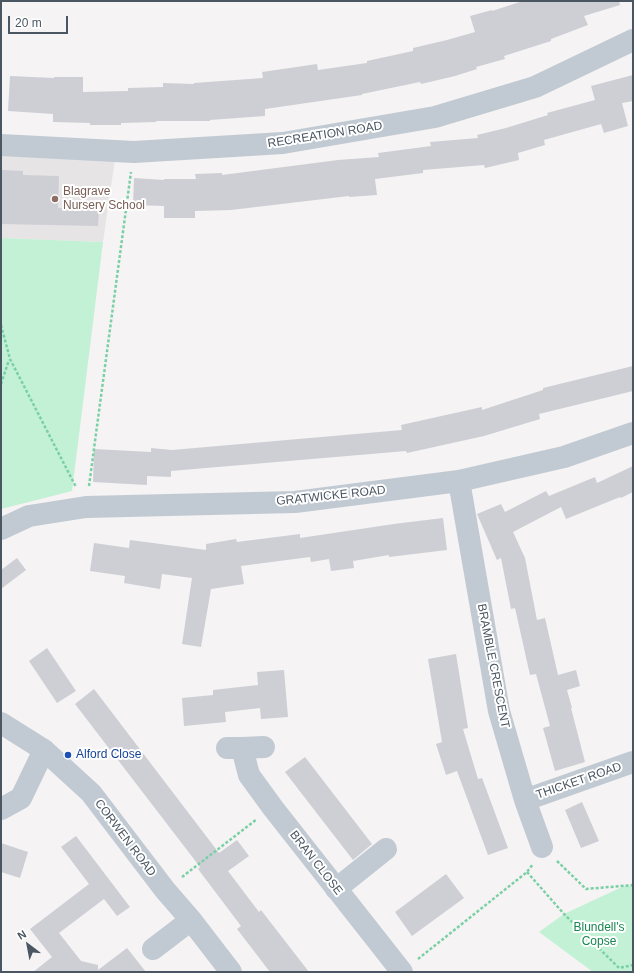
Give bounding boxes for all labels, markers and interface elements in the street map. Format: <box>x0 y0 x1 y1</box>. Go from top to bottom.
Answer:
scale bar <box>10 8 70 34</box>
text: 20 m <box>15 16 42 30</box>
street label: RECREATION ROAD <box>267 119 383 151</box>
place label: Blagrave Nursery School <box>63 185 145 213</box>
marker: Blagrave Nursery School <box>50 194 60 204</box>
street label: GRATWICKE ROAD <box>276 483 386 509</box>
street label: BRAMBLE CRESCENT <box>474 602 512 730</box>
place label: Alford Close <box>76 748 141 762</box>
marker: Alford Close <box>63 750 73 760</box>
street label: THICKET ROAD <box>534 760 624 802</box>
street label: CORWEN ROAD <box>91 797 159 879</box>
street label: BRAN CLOSE <box>287 828 345 898</box>
park label: Blundell's Copse <box>574 921 624 949</box>
north arrow <box>8 925 48 965</box>
text: N <box>15 928 28 942</box>

